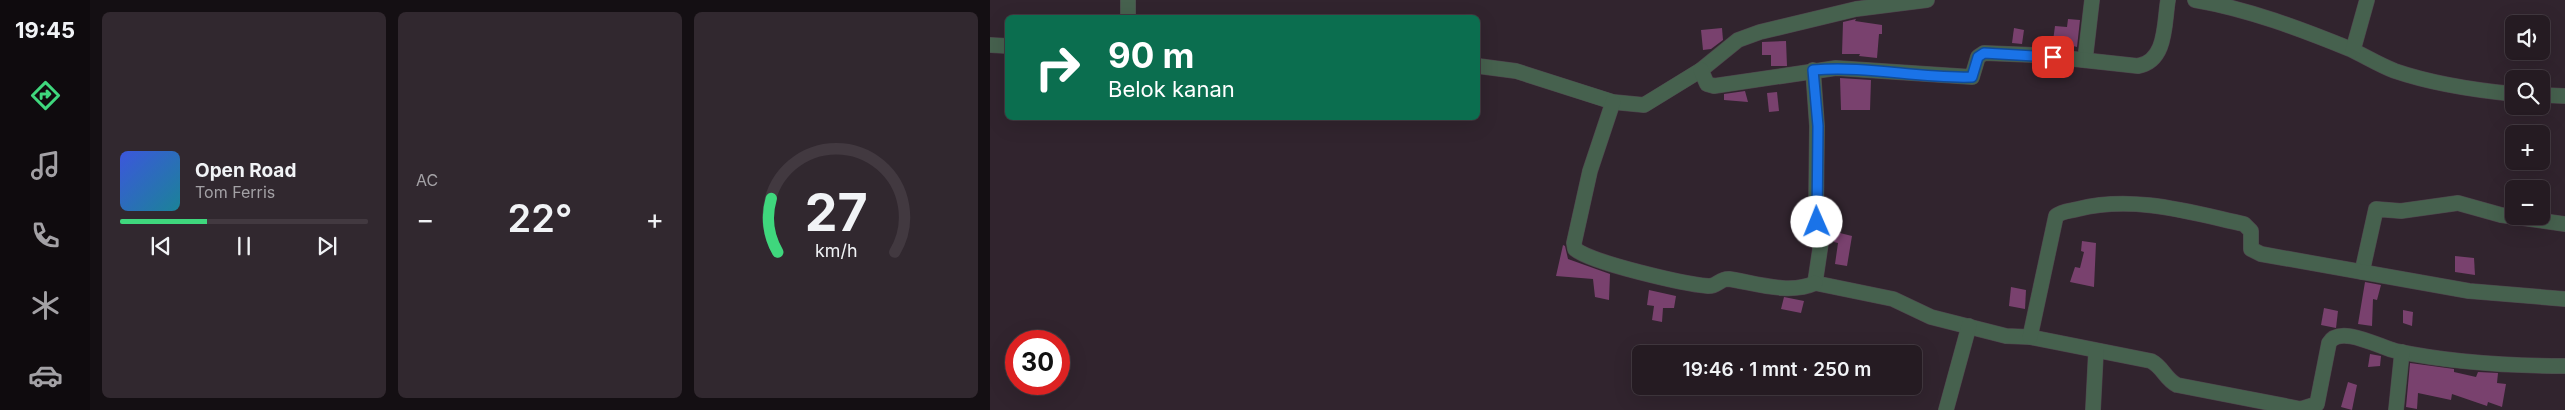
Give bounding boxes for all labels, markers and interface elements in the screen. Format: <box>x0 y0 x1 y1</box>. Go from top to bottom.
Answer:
map controls <box>2505 15 2550 225</box>
button: sound <box>2505 15 2550 60</box>
text: 19:45 <box>15 17 75 43</box>
text: 90 m <box>1108 34 1195 76</box>
icon: right <box>1025 35 1090 100</box>
pin <box>2032 36 2074 78</box>
icon: arrive <box>2039 43 2067 71</box>
button: search <box>2505 70 2550 115</box>
text: Belok kanan <box>1108 76 1235 102</box>
icon: directions <box>28 78 63 113</box>
button: + <box>2505 125 2550 170</box>
icon: music <box>28 148 63 183</box>
text: Open Road <box>195 159 296 182</box>
text: AC <box>416 170 438 190</box>
button: − <box>2505 180 2550 225</box>
text: 27 <box>805 181 868 244</box>
text: Tom Ferris <box>195 182 275 202</box>
text: 22° <box>508 195 572 241</box>
position arrow <box>1790 195 1842 247</box>
text: − <box>416 202 435 236</box>
text: + <box>645 202 664 236</box>
icon: phone <box>28 218 63 253</box>
icon: previous <box>147 232 175 260</box>
icon: pause <box>230 232 258 260</box>
icon: next <box>313 232 341 260</box>
text: km/h <box>815 240 857 261</box>
icon: climate <box>28 288 63 323</box>
speed limit sign: 30 <box>1005 330 1070 395</box>
icon: car <box>28 358 63 393</box>
text: 19:46 · 1 mnt · 250 m <box>1683 358 1871 381</box>

